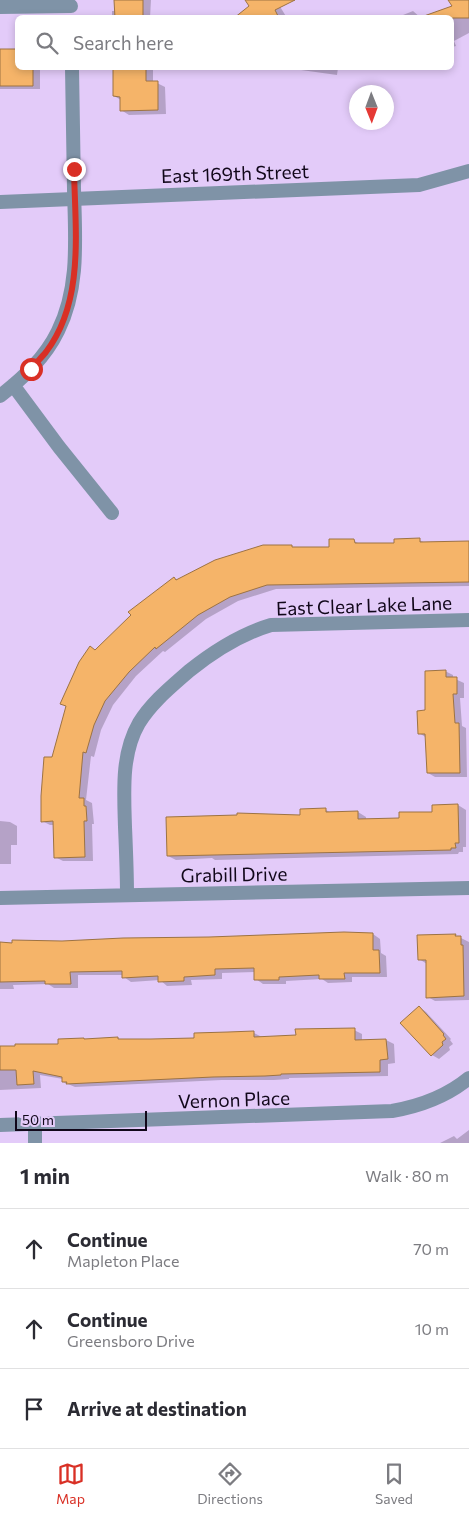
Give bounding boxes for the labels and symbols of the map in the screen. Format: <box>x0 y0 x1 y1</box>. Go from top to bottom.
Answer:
north arrow <box>349 85 394 130</box>
route end <box>63 158 86 181</box>
street label: East 169th Street <box>161 159 310 187</box>
route start <box>20 358 43 381</box>
street label: East Clear Lake Lane <box>275 590 453 620</box>
street label: Grabill Drive <box>181 862 287 886</box>
street label: Vernon Place <box>178 1086 290 1112</box>
scale bar <box>15 1108 148 1131</box>

